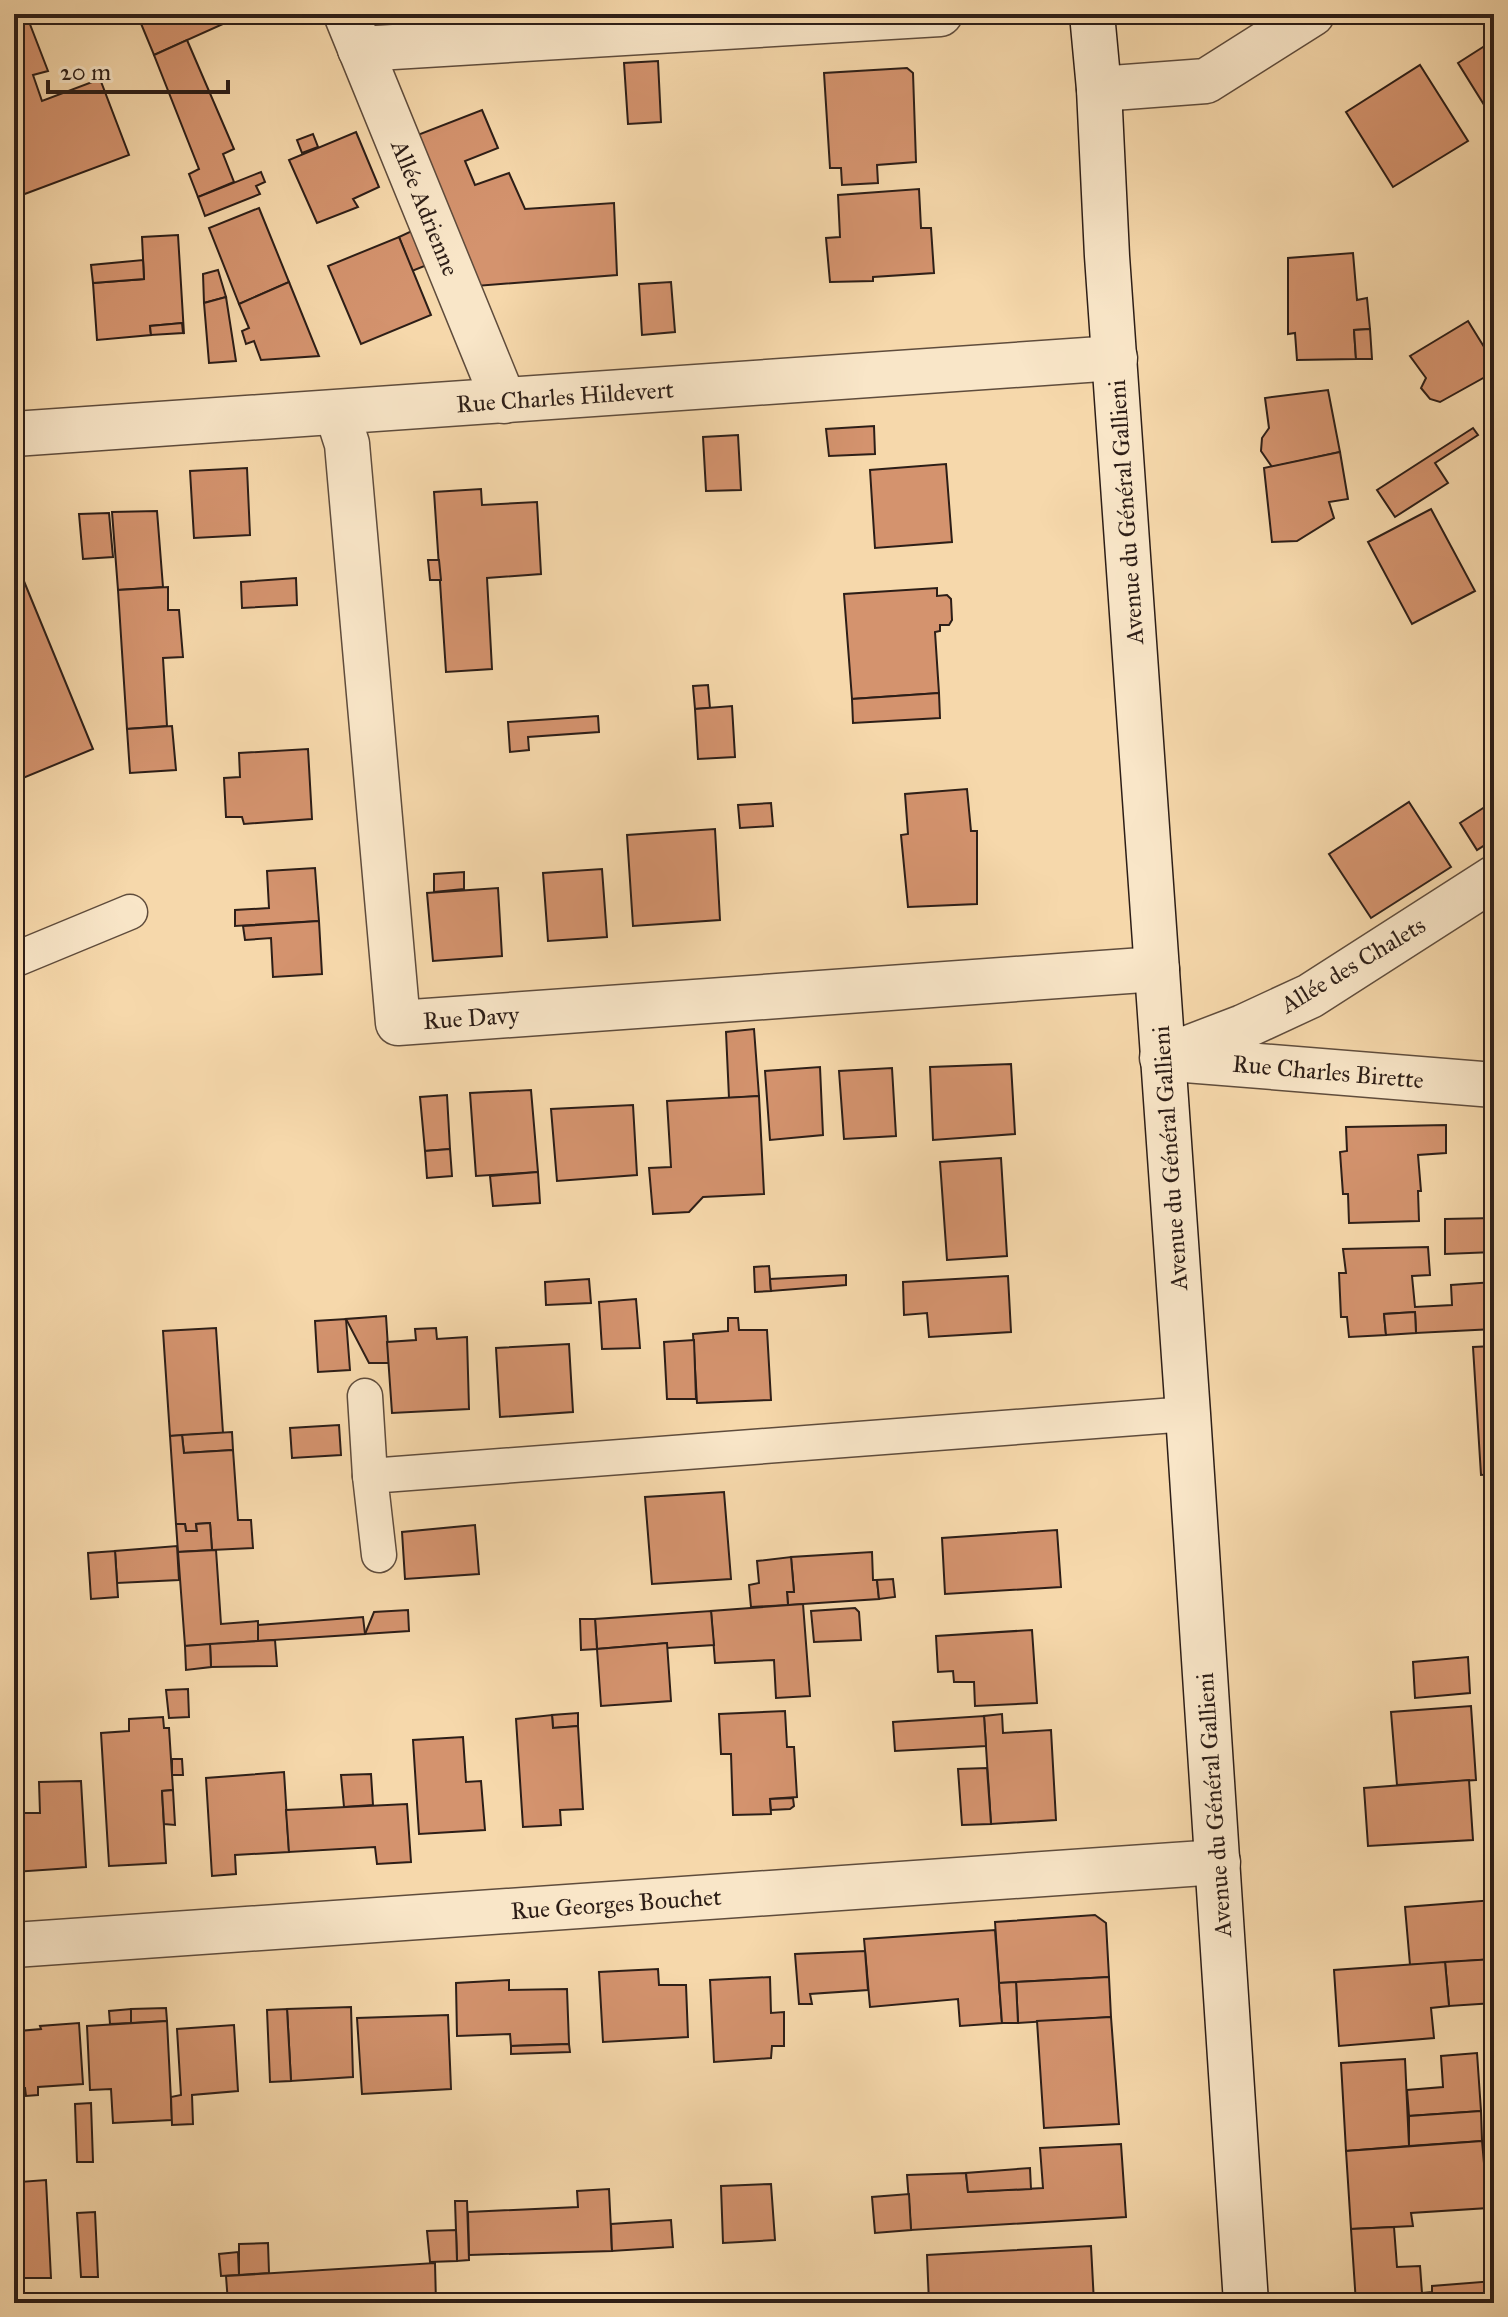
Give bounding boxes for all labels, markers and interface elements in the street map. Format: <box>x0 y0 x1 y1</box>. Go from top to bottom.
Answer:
scale bar <box>48 44 228 94</box>
text: 20 m <box>60 57 111 87</box>
street label: Allée Adrienne <box>384 135 466 280</box>
street label: Rue Charles Hildevert <box>455 374 675 420</box>
street label: Avenue du Général Gallieni <box>1102 378 1150 646</box>
street label: Allée des Chalets <box>1274 910 1431 1021</box>
street label: Rue Davy <box>422 1000 521 1036</box>
street label: Avenue du Général Gallieni <box>1146 1024 1194 1292</box>
street label: Rue Charles Birette <box>1231 1049 1425 1095</box>
street label: Avenue du Général Gallieni <box>1190 1671 1238 1939</box>
street label: Rue Georges Bouchet <box>510 1882 723 1926</box>

